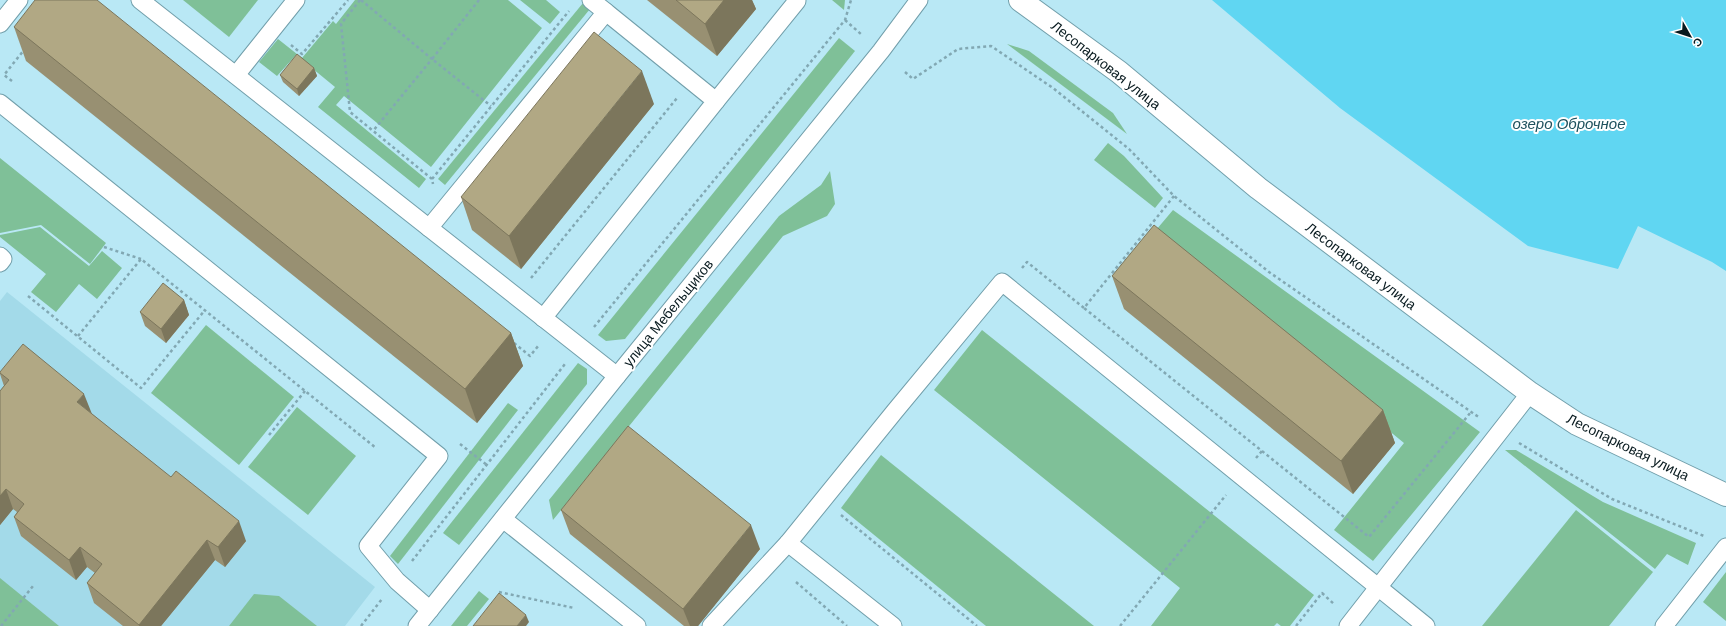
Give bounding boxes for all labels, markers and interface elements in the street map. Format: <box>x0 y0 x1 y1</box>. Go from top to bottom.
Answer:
north arrow <box>1670 16 1710 56</box>
street label: Лесопарковая улица <box>1048 17 1164 113</box>
text: С <box>1691 35 1705 49</box>
water label: озеро Оброчное <box>1513 115 1626 132</box>
street label: Лесопарковая улица <box>1303 219 1420 313</box>
street label: улица Мебельщиков <box>620 256 716 370</box>
street label: Лесопарковая улица <box>1564 410 1692 484</box>

